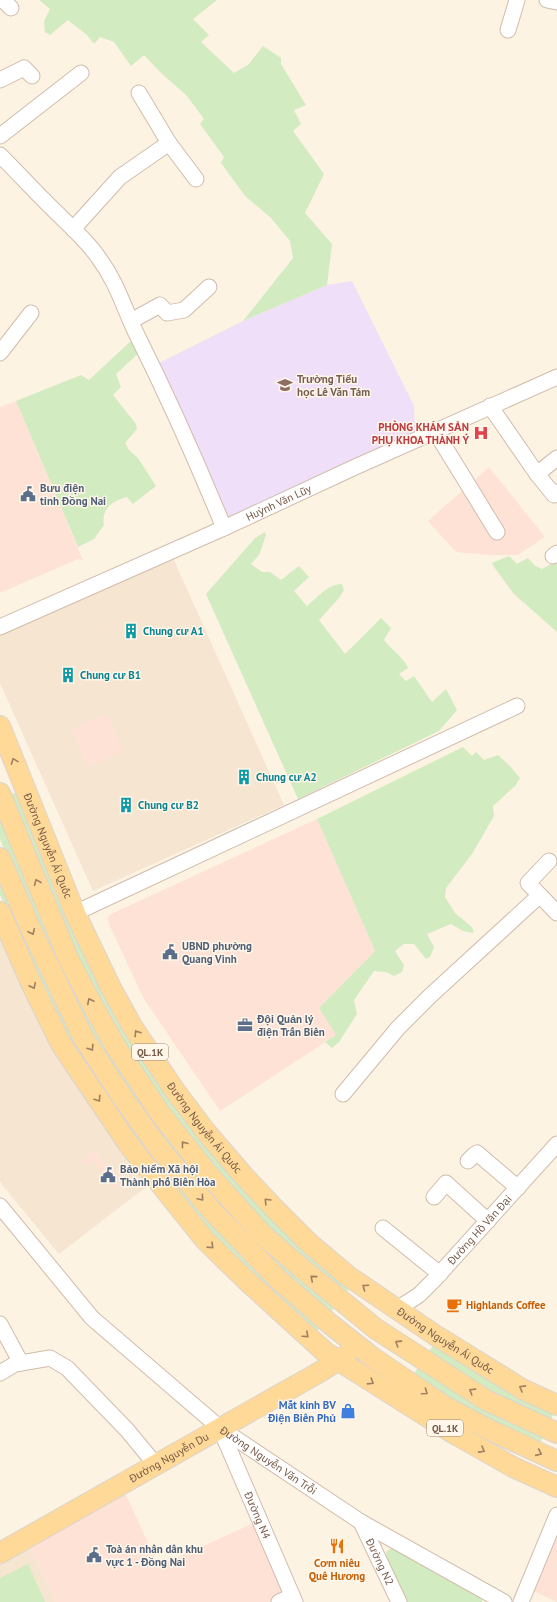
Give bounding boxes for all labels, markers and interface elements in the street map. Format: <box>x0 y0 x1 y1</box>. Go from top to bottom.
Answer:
place label: Trường Tiểu học Lê Văn Tám <box>297 372 370 399</box>
school or university icon: Trường Tiểu học Lê Văn Tám <box>276 376 294 394</box>
place label: PHÒNG KHÁM SẢN PHỤ KHOA THÀNH Ý <box>372 420 469 447</box>
hospital icon: PHÒNG KHÁM SẢN PHỤ KHOA THÀNH Ý <box>472 424 490 442</box>
place label: Bưu điện tỉnh Đồng Nai <box>40 481 106 508</box>
street label: Huỳnh Văn Lũy <box>244 481 314 524</box>
public building icon: Bưu điện tỉnh Đồng Nai <box>19 485 37 503</box>
building icon: Chung cư A1 <box>122 622 140 640</box>
place label: Chung cư A1 <box>143 624 204 638</box>
building icon: Chung cư B1 <box>59 666 77 684</box>
place label: Chung cư B1 <box>80 668 141 682</box>
one-way arrow <box>10 758 18 765</box>
building icon: Chung cư A2 <box>235 768 253 786</box>
place label: Chung cư A2 <box>256 770 317 784</box>
street label: Đường Nguyễn Ái Quốc <box>20 790 75 901</box>
building icon: Chung cư B2 <box>117 796 135 814</box>
place label: Chung cư B2 <box>138 798 199 812</box>
one-way arrow <box>34 878 42 886</box>
one-way arrow <box>27 928 35 935</box>
place label: UBND phường Quang Vinh <box>182 939 252 966</box>
public building icon: UBND phường Quang Vinh <box>161 943 179 961</box>
one-way arrow <box>28 982 36 990</box>
one-way arrow <box>87 997 95 1005</box>
place label: Đội Quản lý điện Trấn Biên <box>256 1012 325 1039</box>
office icon: Đội Quản lý điện Trấn Biên <box>236 1016 254 1034</box>
one-way arrow <box>135 1030 142 1037</box>
one-way arrow <box>86 1044 93 1051</box>
road number: QL.1K <box>132 1044 168 1060</box>
street label: Đường Nguyễn Ái Quốc <box>163 1079 245 1176</box>
one-way arrow <box>93 1095 101 1102</box>
one-way arrow <box>182 1142 189 1149</box>
place label: Bảo hiểm Xã hội Thành phố Biên Hòa <box>120 1162 215 1189</box>
public building icon: Bảo hiểm Xã hội Thành phố Biên Hòa <box>99 1166 117 1184</box>
street label: Đường Hồ Văn Đại <box>444 1192 515 1268</box>
one-way arrow <box>196 1193 203 1200</box>
one-way arrow <box>265 1198 272 1206</box>
one-way arrow <box>206 1241 214 1249</box>
one-way arrow <box>310 1275 318 1282</box>
one-way arrow <box>362 1284 369 1292</box>
cafe icon: Highlands Coffee <box>445 1296 463 1314</box>
place label: Highlands Coffee <box>466 1298 546 1312</box>
street label: Đường Nguyễn Ái Quốc <box>393 1304 497 1377</box>
one-way arrow <box>301 1330 309 1338</box>
one-way arrow <box>395 1340 402 1348</box>
one-way arrow <box>367 1377 374 1384</box>
one-way arrow <box>519 1386 526 1393</box>
one-way arrow <box>421 1387 428 1395</box>
one-way arrow <box>469 1388 476 1396</box>
place label: Mắt kính BV Điện Biên Phủ <box>267 1398 336 1425</box>
shop icon: Mắt kính BV Điện Biên Phủ <box>339 1402 357 1420</box>
road number: QL.1K <box>427 1420 463 1436</box>
street label: Đường Nguyễn Văn Trỗi <box>217 1422 320 1498</box>
street label: Đường Nguyễn Du <box>126 1429 211 1486</box>
one-way arrow <box>478 1445 485 1452</box>
one-way arrow <box>535 1448 543 1456</box>
street label: Đường N4 <box>241 1489 274 1541</box>
street label: Đường N2 <box>362 1535 397 1587</box>
restaurant icon: Cơm niêu Quê Hương <box>328 1537 346 1555</box>
place label: Toà án nhân dân khu vực 1 - Đồng Nai <box>105 1542 203 1569</box>
public building icon: Toà án nhân dân khu vực 1 - Đồng Nai <box>85 1546 103 1564</box>
place label: Cơm niêu Quê Hương <box>309 1556 365 1583</box>

